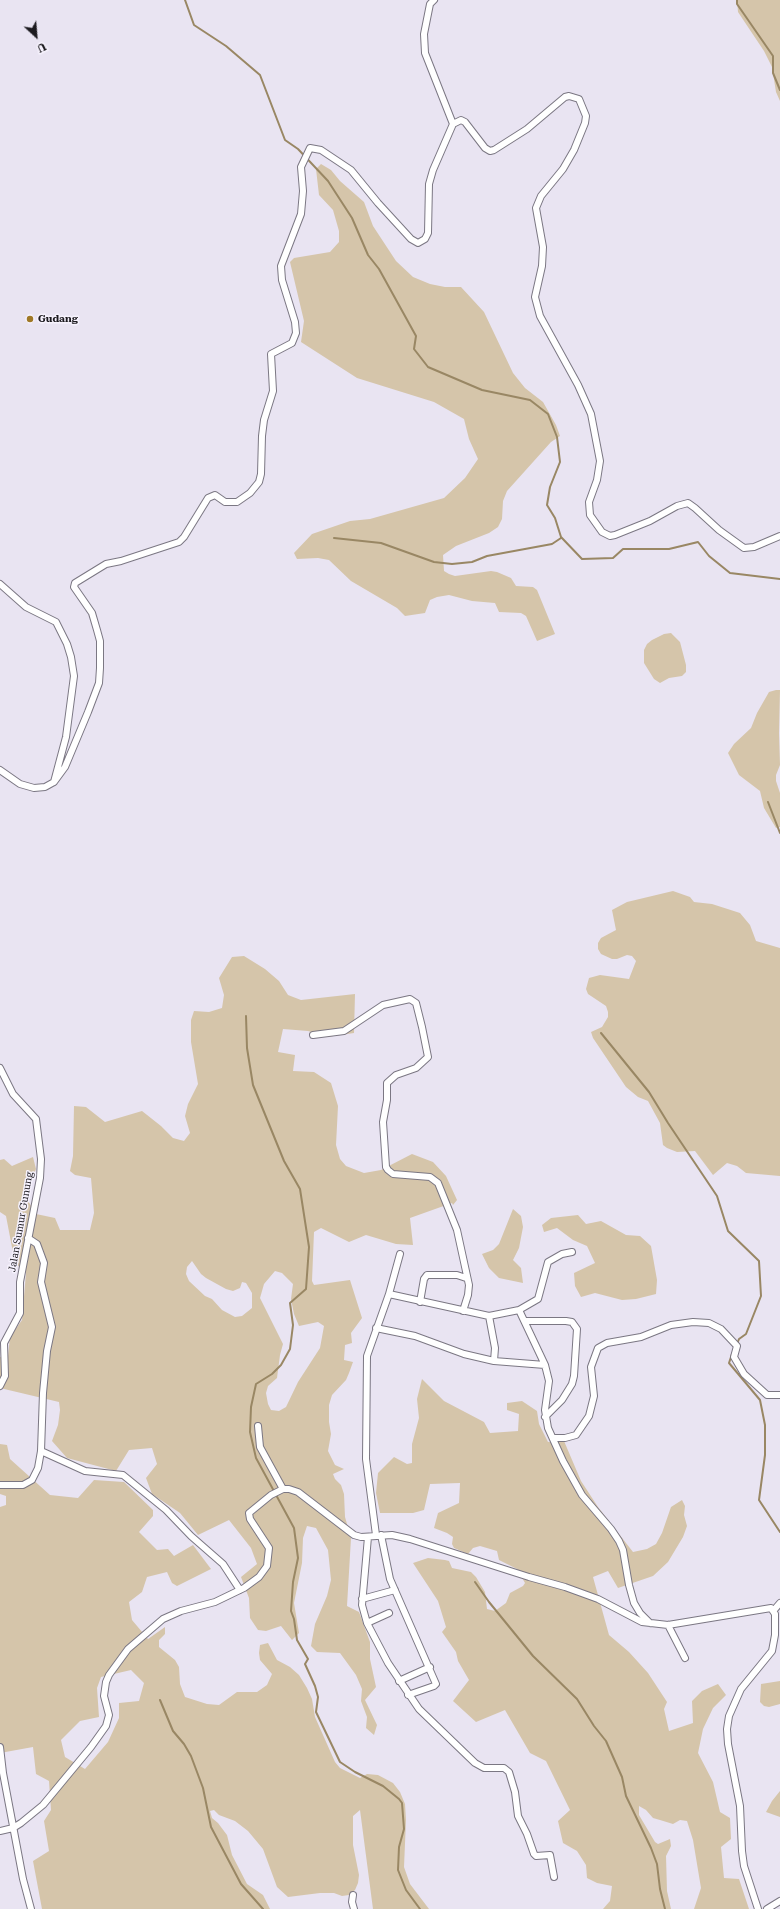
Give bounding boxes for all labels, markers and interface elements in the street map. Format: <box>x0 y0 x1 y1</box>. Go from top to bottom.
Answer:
north arrow <box>16 16 56 56</box>
text: U <box>35 40 48 55</box>
place label: Gudang <box>38 313 78 325</box>
marker: Gudang <box>25 314 35 324</box>
street label: Jalan Sumur Gunung <box>6 1171 36 1273</box>

